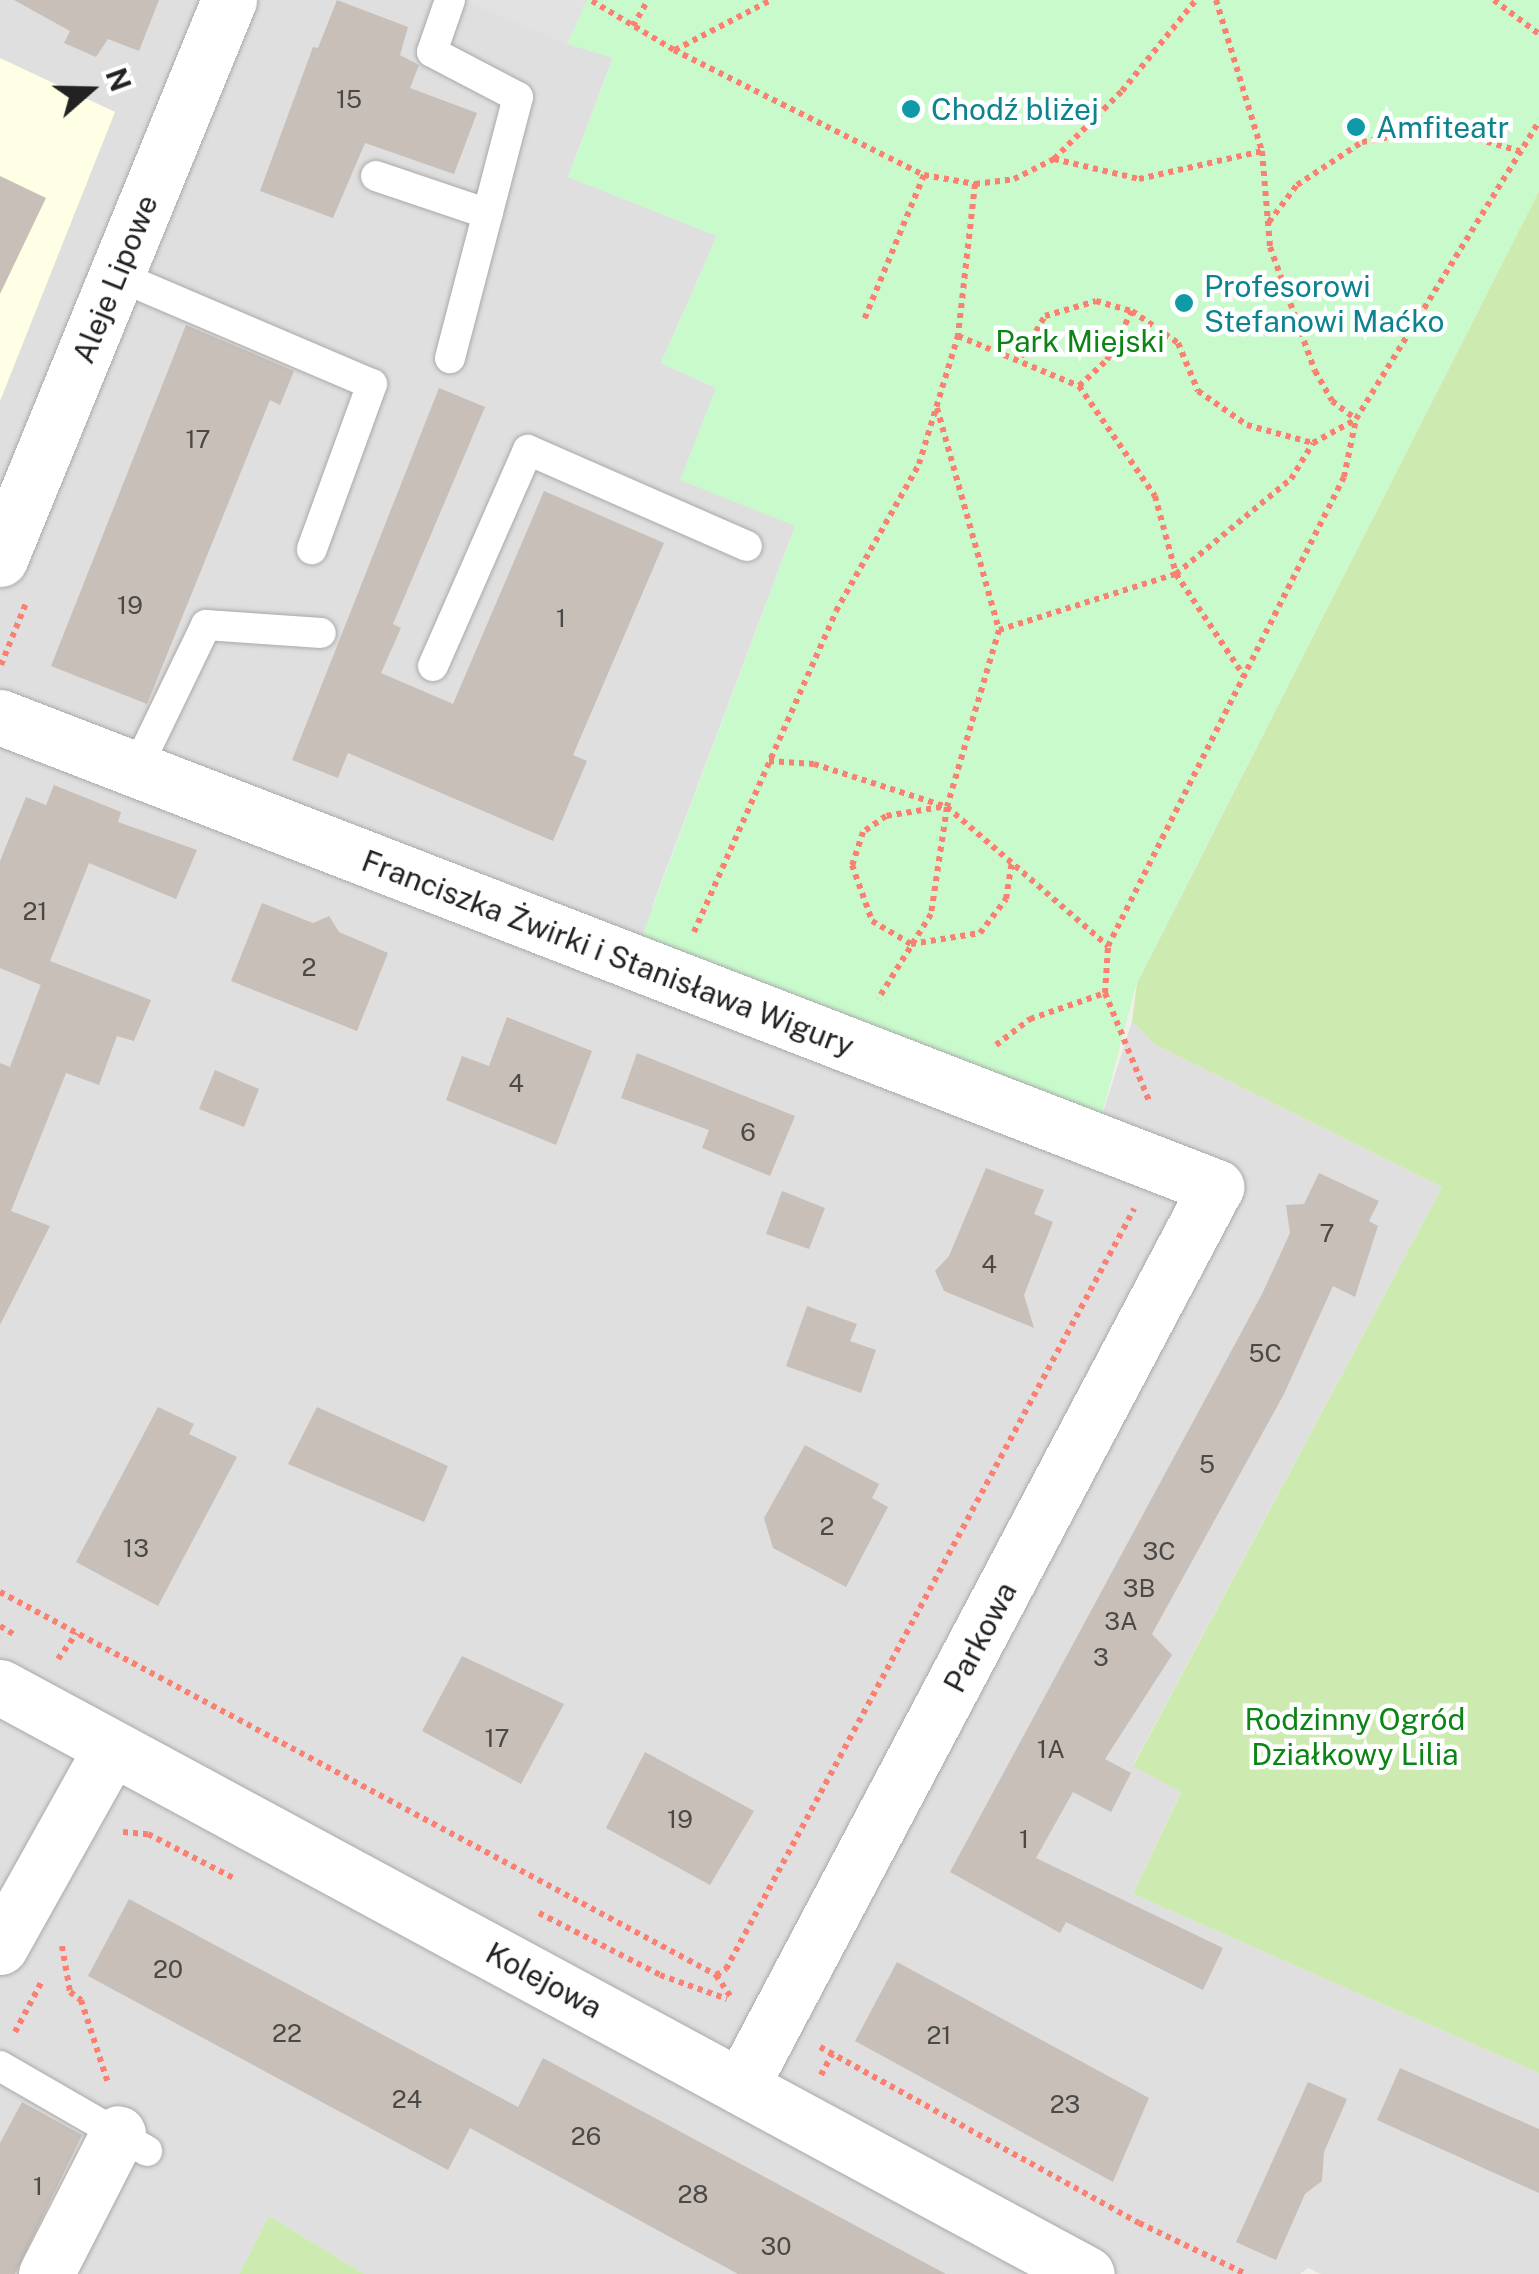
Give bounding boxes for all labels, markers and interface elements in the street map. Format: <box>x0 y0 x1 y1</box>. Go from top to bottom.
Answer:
north arrow <box>40 40 140 140</box>
text: N <box>99 64 138 96</box>
house number: 15 <box>336 84 362 114</box>
place label: Chodź bliżej <box>931 91 1099 127</box>
marker: Chodź bliżej <box>900 98 922 120</box>
place label: Amfiteatr <box>1376 109 1509 145</box>
marker: Amfiteatr <box>1345 116 1367 138</box>
street label: Aleje Lipowe <box>65 190 165 368</box>
place label: Profesorowi Stefanowi Maćko <box>1204 268 1444 338</box>
marker: Profesorowi Stefanowi Maćko <box>1173 292 1195 314</box>
park label: Park Miejski <box>995 323 1165 359</box>
house number: 17 <box>185 424 211 454</box>
house number: 19 <box>117 590 143 620</box>
house number: 1 <box>556 603 566 633</box>
street label: Franciszka Żwirki i Stanisława Wigury <box>357 842 859 1064</box>
house number: 21 <box>22 896 48 926</box>
house number: 2 <box>302 952 316 982</box>
house number: 4 <box>508 1068 524 1098</box>
house number: 6 <box>740 1117 756 1147</box>
house number: 7 <box>1319 1218 1335 1248</box>
house number: 4 <box>981 1249 997 1279</box>
house number: 5C <box>1248 1338 1282 1368</box>
house number: 5 <box>1199 1449 1215 1479</box>
house number: 2 <box>820 1511 834 1541</box>
house number: 13 <box>123 1533 149 1563</box>
house number: 3C <box>1143 1536 1175 1566</box>
house number: 3B <box>1123 1573 1155 1603</box>
street label: Parkowa <box>936 1576 1024 1698</box>
house number: 3A <box>1104 1606 1138 1636</box>
house number: 3 <box>1093 1642 1109 1672</box>
park label: Rodzinny Ogród Działkowy Lilia <box>1245 1701 1465 1772</box>
house number: 17 <box>484 1723 510 1753</box>
house number: 1A <box>1037 1734 1065 1764</box>
house number: 19 <box>667 1804 693 1834</box>
house number: 1 <box>1019 1824 1029 1854</box>
street label: Kolejowa <box>480 1934 608 2026</box>
house number: 20 <box>153 1954 183 1984</box>
house number: 22 <box>272 2018 302 2048</box>
house number: 21 <box>926 2020 952 2050</box>
house number: 24 <box>392 2084 422 2114</box>
house number: 23 <box>1050 2089 1080 2119</box>
house number: 26 <box>571 2121 601 2151</box>
house number: 1 <box>33 2171 43 2201</box>
house number: 28 <box>677 2179 709 2209</box>
house number: 30 <box>761 2231 791 2261</box>

